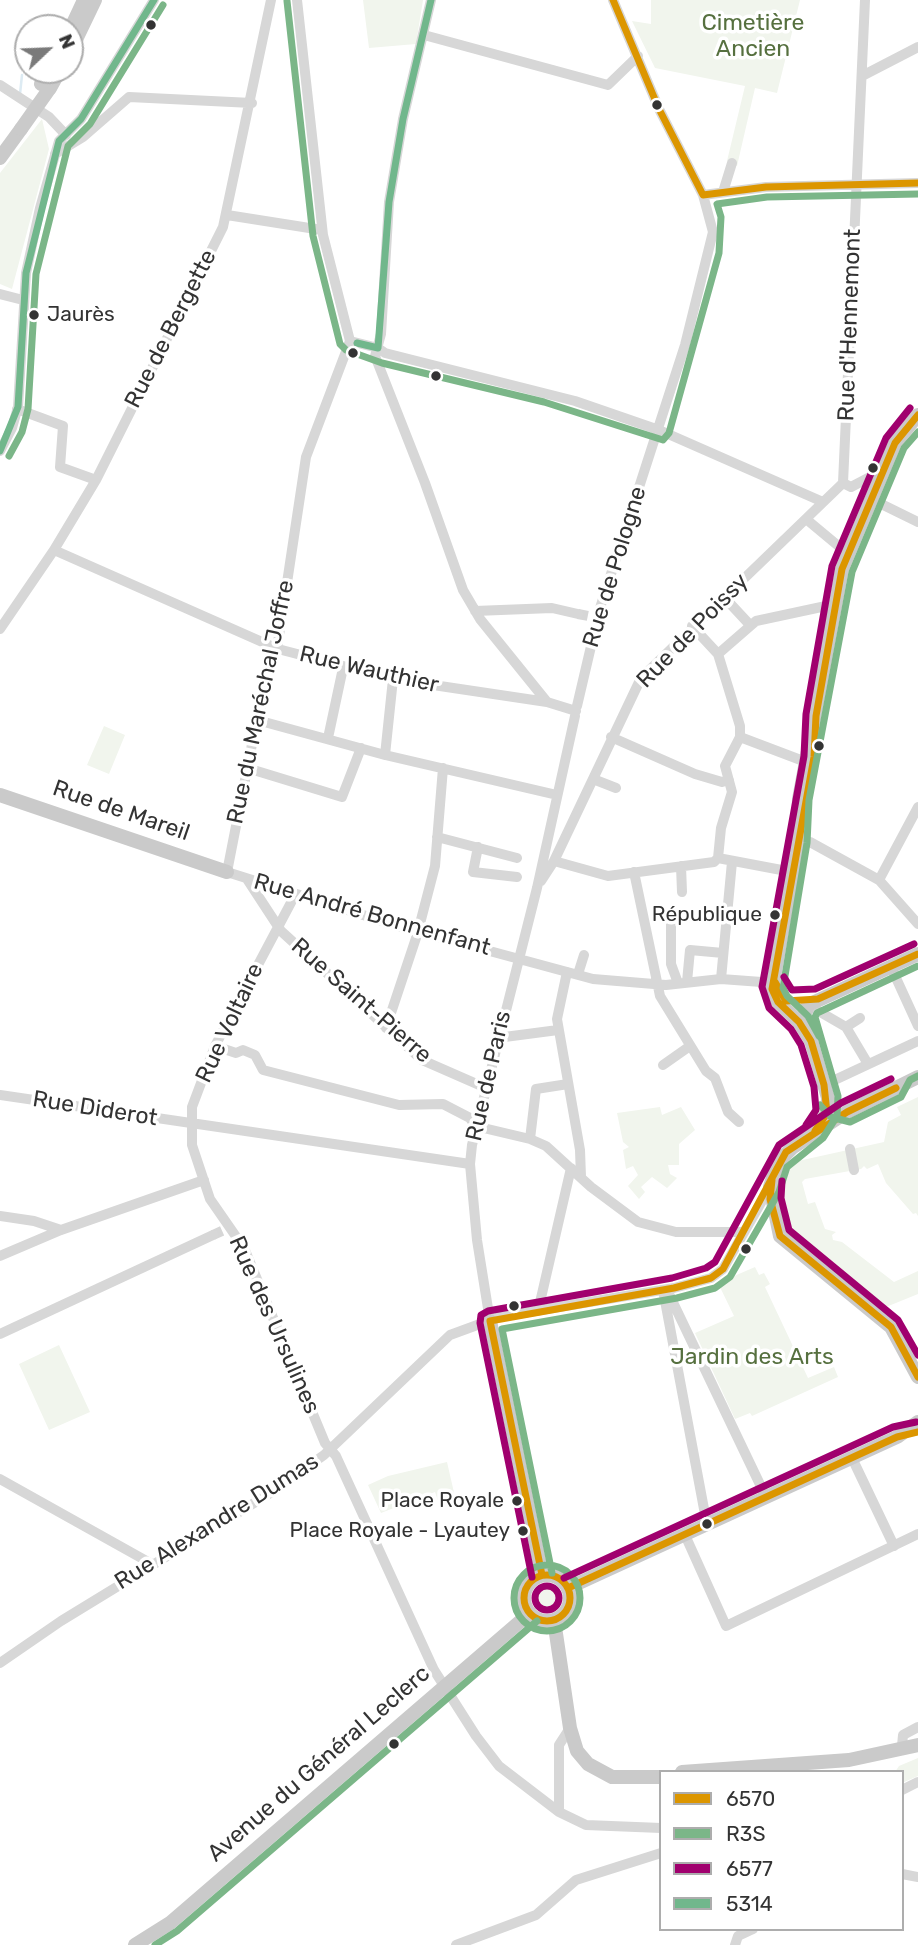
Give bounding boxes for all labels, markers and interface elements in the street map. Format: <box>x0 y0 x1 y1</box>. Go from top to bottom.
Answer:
park label: Cimetière Ancien <box>702 9 804 63</box>
north arrow <box>14 14 84 84</box>
unlabelled marker <box>144 18 158 32</box>
text: N <box>54 31 80 52</box>
unlabelled marker <box>650 98 664 112</box>
street label: Rue d'Hennemont <box>833 228 867 422</box>
street label: Rue de Bergette <box>119 245 223 413</box>
place label: Jaurès <box>47 302 115 328</box>
marker: Jaurès <box>27 308 41 322</box>
unlabelled marker <box>346 346 360 360</box>
unlabelled marker <box>429 369 443 383</box>
unlabelled marker <box>866 461 880 475</box>
street label: Rue de Pologne <box>577 483 653 651</box>
street label: Rue de Poissy <box>631 568 755 694</box>
street label: Rue du Maréchal Joffre <box>222 578 300 826</box>
street label: Rue Wauthier <box>297 641 441 699</box>
unlabelled marker <box>812 739 826 753</box>
street label: Rue de Mareil <box>49 775 193 847</box>
street label: Rue André Bonnenfant <box>251 868 493 962</box>
place label: République <box>652 902 762 928</box>
marker: République <box>768 908 782 922</box>
street label: Rue Saint-Pierre <box>285 933 437 1069</box>
street label: Rue Voltaire <box>190 959 270 1087</box>
street label: Rue de Paris <box>461 1008 517 1144</box>
street label: Rue Diderot <box>31 1086 159 1132</box>
street label: Rue des Ursulines <box>222 1232 326 1418</box>
unlabelled marker <box>739 1242 753 1256</box>
unlabelled marker <box>507 1299 521 1313</box>
park label: Jardin des Arts <box>670 1343 834 1371</box>
street label: Rue Alexandre Dumas <box>110 1448 324 1596</box>
place label: Place Royale <box>380 1488 504 1514</box>
marker: Place Royale <box>510 1494 524 1508</box>
unlabelled marker <box>700 1517 714 1531</box>
place label: Place Royale - Lyautey <box>290 1518 510 1544</box>
marker: Place Royale - Lyautey <box>516 1524 530 1538</box>
street label: Avenue du Général Leclerc <box>202 1660 436 1868</box>
unlabelled marker <box>387 1737 401 1751</box>
legend <box>659 1770 904 1931</box>
text: 6570 <box>726 1786 775 1811</box>
text: R3S <box>726 1821 765 1846</box>
text: 6577 <box>726 1856 773 1881</box>
text: 5314 <box>726 1891 773 1916</box>

